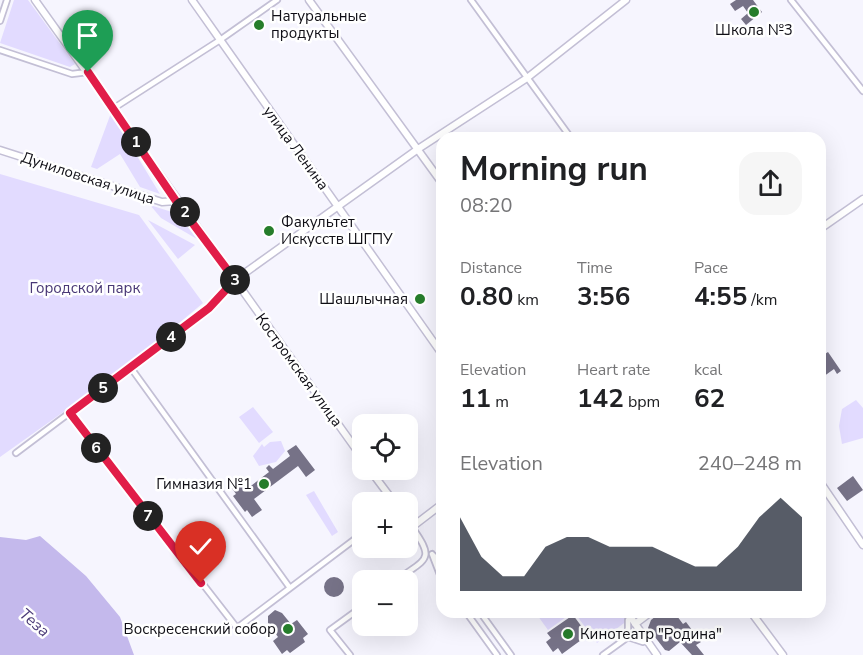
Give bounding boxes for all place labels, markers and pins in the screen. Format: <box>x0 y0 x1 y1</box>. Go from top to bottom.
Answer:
marker: Школа №3 <box>747 5 761 19</box>
place label: Натуральные продукты <box>271 6 367 43</box>
pin <box>62 10 113 72</box>
marker: Натуральные продукты <box>252 18 266 32</box>
place label: Школа №3 <box>715 20 793 40</box>
pin: 1 <box>121 127 151 157</box>
pin: 2 <box>170 197 200 227</box>
place label: Факультет Искусств ШГПУ <box>281 212 393 249</box>
marker: Факультет Искусств ШГПУ <box>262 224 276 238</box>
pin: 3 <box>220 265 250 295</box>
place label: Шашлычная <box>319 289 408 309</box>
marker: Шашлычная <box>413 292 427 306</box>
pin: 4 <box>156 322 186 352</box>
pin: 5 <box>88 373 118 403</box>
pin: 6 <box>81 433 111 463</box>
place label: Гимназия №1 <box>156 474 252 494</box>
marker: Гимназия №1 <box>257 477 271 491</box>
pin: 7 <box>133 501 163 531</box>
pin <box>175 521 226 583</box>
place label: Воскресенский собор <box>124 619 276 639</box>
marker: Воскресенский собор <box>281 622 295 636</box>
place label: Кинотеатр "Родина" <box>580 624 722 644</box>
marker: Кинотеатр "Родина" <box>561 627 575 641</box>

